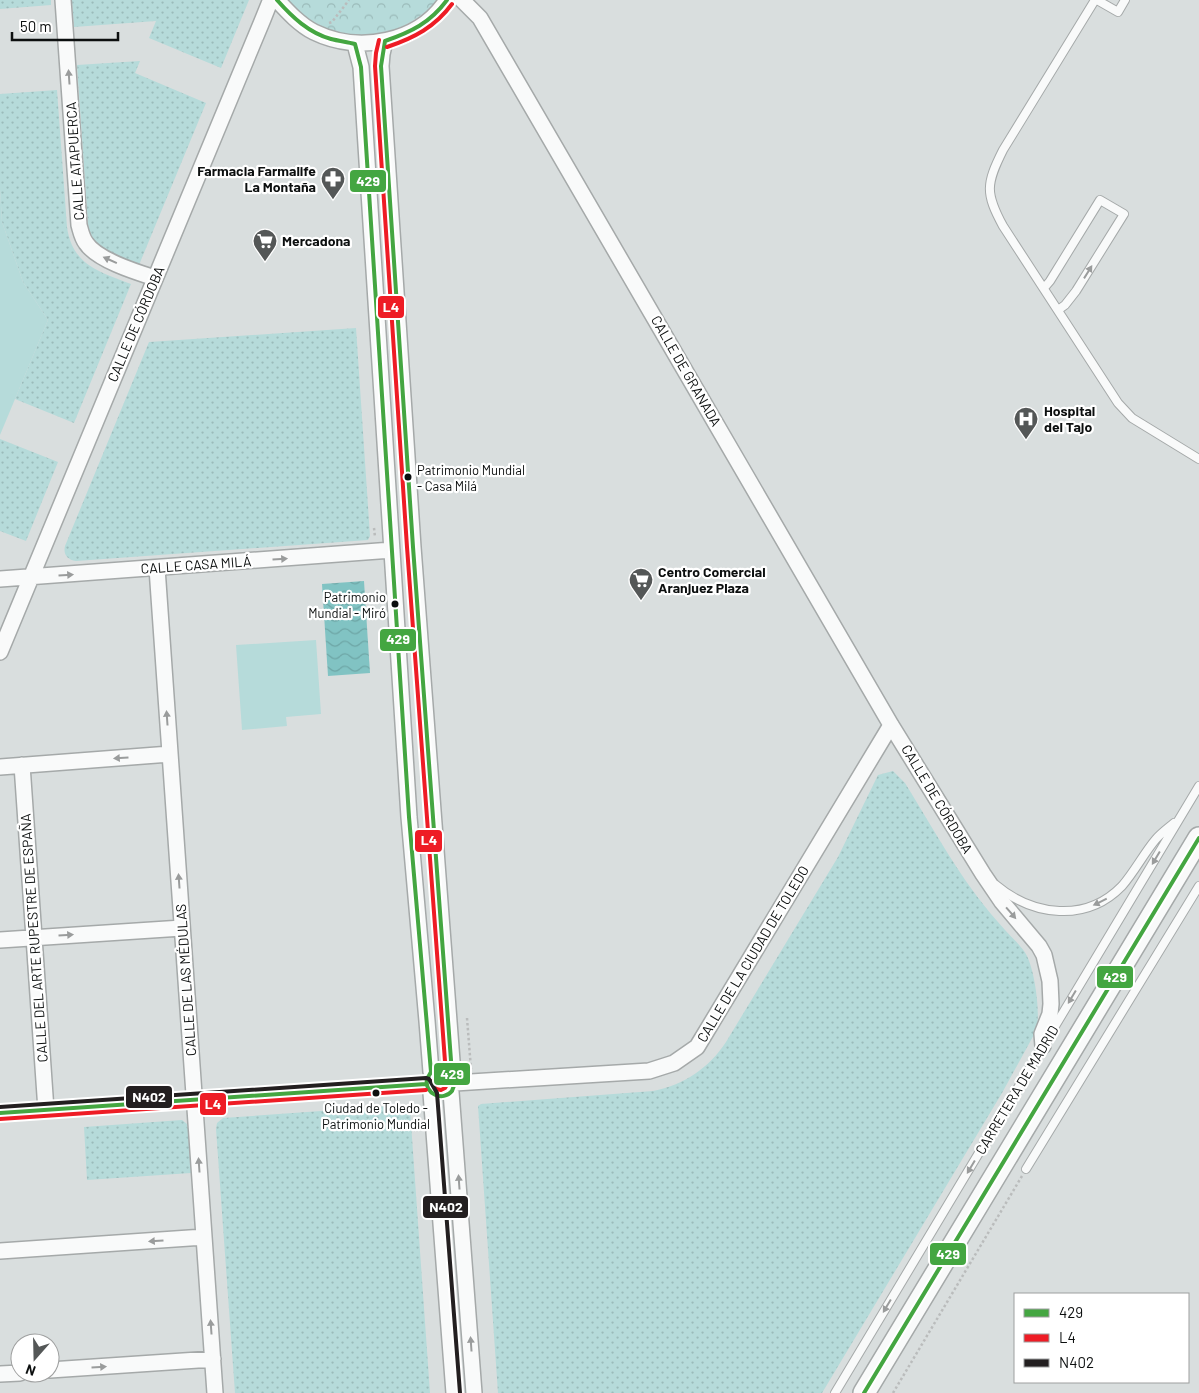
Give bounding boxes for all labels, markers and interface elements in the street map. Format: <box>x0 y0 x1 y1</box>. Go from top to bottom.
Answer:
scale bar <box>12 10 119 42</box>
text: 50 m <box>20 17 52 35</box>
one-way arrow <box>64 69 72 85</box>
street label: CALLE ATAPUERCA <box>62 101 87 221</box>
place label: Farmacia Farmalife La Montaña <box>197 162 316 195</box>
pharmacy icon: Farmacia Farmalife La Montaña <box>320 166 346 200</box>
line badge: 429 <box>349 169 387 193</box>
text: 429 <box>356 172 380 189</box>
supermarket icon: Mercadona <box>252 228 278 262</box>
place label: Mercadona <box>282 232 351 249</box>
one-way arrow <box>102 256 117 265</box>
street label: CALLE DE CÓRDOBA <box>103 263 168 384</box>
one-way arrow <box>1083 266 1093 279</box>
line badge: L4 <box>377 295 405 319</box>
text: L4 <box>383 298 399 315</box>
street label: CALLE DE GRANADA <box>648 312 725 430</box>
place label: Hospital del Tajo <box>1044 402 1095 435</box>
hospital icon: Hospital del Tajo <box>1013 406 1039 440</box>
place label: Patrimonio Mundial - Casa Milá <box>417 462 525 494</box>
marker: Patrimonio Mundial - Casa Milá <box>403 472 413 482</box>
street label: CALLE CASA MILÁ <box>140 552 252 577</box>
one-way arrow <box>273 554 289 562</box>
place label: Centro Comercial Aranjuez Plaza <box>658 563 766 596</box>
supermarket icon: Centro Comercial Aranjuez Plaza <box>628 567 654 601</box>
one-way arrow <box>58 570 74 578</box>
place label: Patrimonio Mundial - Miró <box>308 589 386 621</box>
marker: Patrimonio Mundial - Miró <box>390 599 400 609</box>
line badge: 429 <box>379 628 417 652</box>
text: 429 <box>386 630 410 647</box>
one-way arrow <box>163 710 171 726</box>
street label: CALLE DE CÓRDOBA <box>898 741 977 857</box>
one-way arrow <box>113 754 129 762</box>
street label: CALLE DEL ARTE RUPESTRE DE ESPAÑA <box>16 813 51 1063</box>
line badge: L4 <box>414 829 443 853</box>
text: L4 <box>421 831 437 848</box>
one-way arrow <box>1151 852 1160 865</box>
street label: CALLE DE LA CIUDAD DE TOLEDO <box>693 862 812 1045</box>
one-way arrow <box>174 872 182 888</box>
one-way arrow <box>1093 898 1107 906</box>
street label: CALLE DE LAS MÉDULAS <box>172 903 199 1057</box>
one-way arrow <box>1006 906 1017 919</box>
one-way arrow <box>58 931 74 939</box>
line badge: 429 <box>1096 965 1134 989</box>
text: 429 <box>1103 968 1127 985</box>
one-way arrow <box>1068 991 1077 1004</box>
street label: CARRETERA DE MADRID <box>971 1022 1062 1157</box>
line badge: 429 <box>433 1062 471 1086</box>
text: 429 <box>440 1065 464 1082</box>
line badge: N402 <box>125 1085 173 1109</box>
text: N402 <box>132 1088 166 1105</box>
marker: Ciudad de Toledo - Patrimonio Mundial <box>371 1088 381 1098</box>
line badge: L4 <box>199 1092 227 1116</box>
text: L4 <box>205 1095 221 1112</box>
place label: Ciudad de Toledo - Patrimonio Mundial <box>322 1100 430 1132</box>
one-way arrow <box>195 1157 203 1173</box>
one-way arrow <box>966 1160 975 1173</box>
one-way arrow <box>455 1174 463 1190</box>
line badge: N402 <box>422 1195 469 1219</box>
text: N402 <box>429 1198 463 1215</box>
one-way arrow <box>147 1237 163 1245</box>
line badge: 429 <box>929 1242 967 1266</box>
text: 429 <box>936 1245 960 1262</box>
legend <box>1014 1293 1189 1383</box>
one-way arrow <box>883 1300 892 1313</box>
text: 429 <box>1059 1303 1083 1321</box>
one-way arrow <box>206 1319 214 1335</box>
text: L4 <box>1059 1328 1076 1346</box>
north arrow <box>10 1333 60 1383</box>
one-way arrow <box>466 1336 474 1352</box>
text: N402 <box>1059 1353 1094 1371</box>
text: N <box>23 1361 38 1380</box>
one-way arrow <box>91 1363 107 1371</box>

